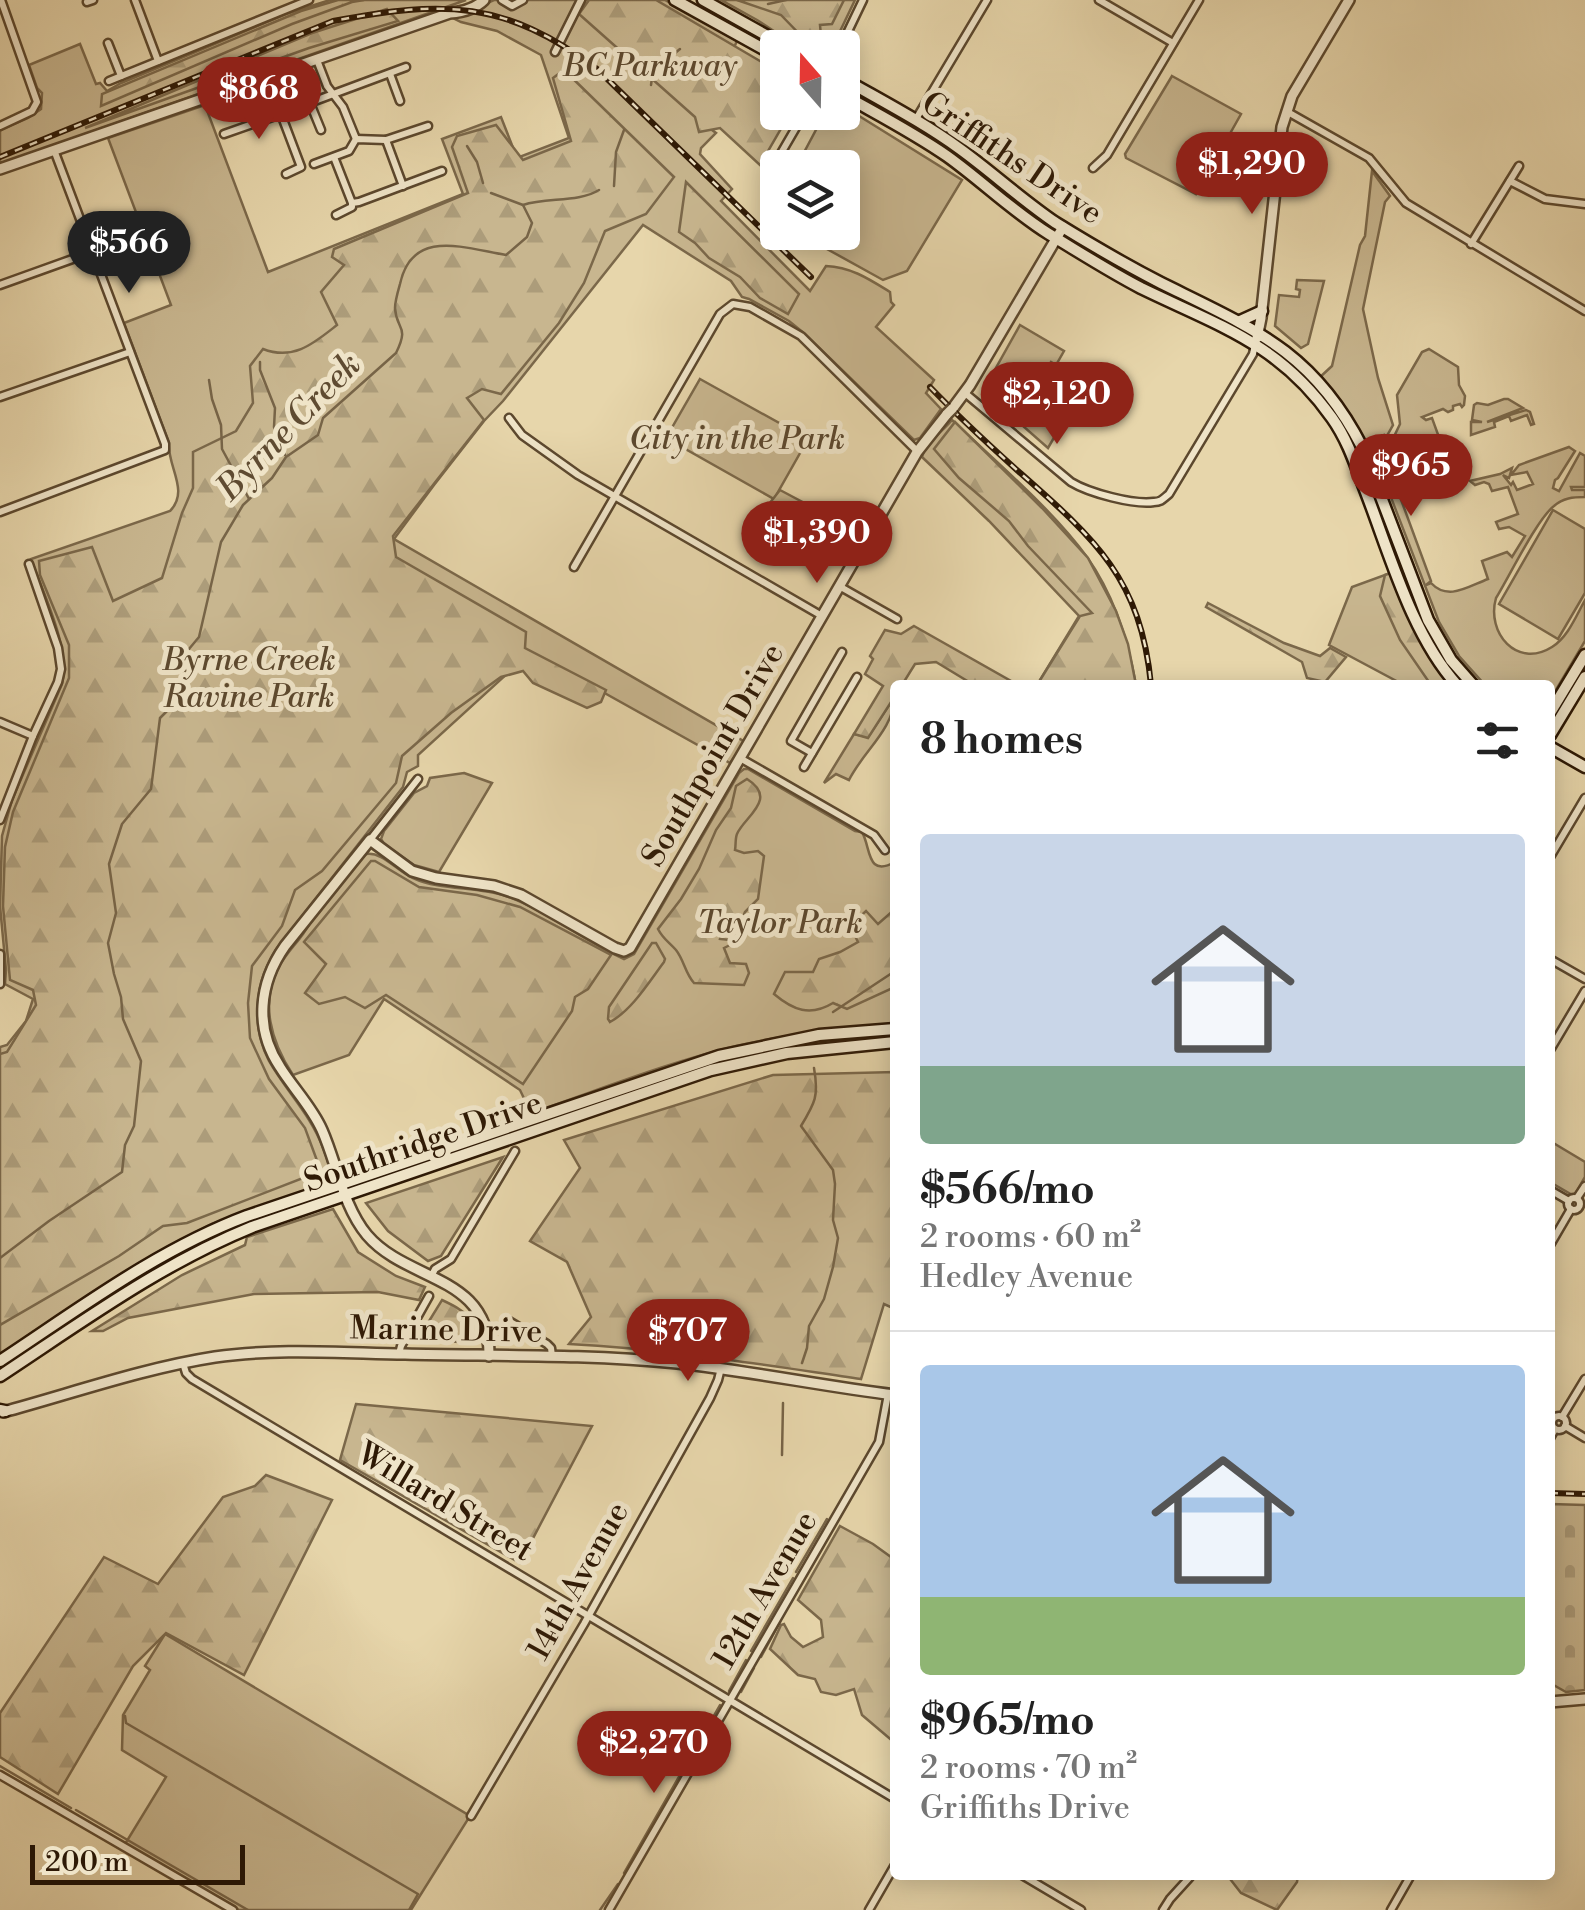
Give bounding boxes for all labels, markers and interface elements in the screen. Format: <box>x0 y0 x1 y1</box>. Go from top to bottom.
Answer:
north arrow <box>760 30 860 130</box>
map controls <box>760 30 860 250</box>
park label: BC Parkway <box>562 46 738 86</box>
pin: $868 <box>200 57 318 142</box>
text: $868 <box>219 69 299 109</box>
street label: Griffiths Drive <box>914 83 1110 233</box>
pin: $1,290 <box>1171 132 1333 217</box>
text: $1,290 <box>1198 144 1306 184</box>
button: layers <box>760 150 860 250</box>
pin: $566 <box>70 211 188 296</box>
text: $566 <box>89 223 169 263</box>
water label: Byrne Creek <box>207 344 370 511</box>
pin: $2,120 <box>976 362 1138 447</box>
text: $2,120 <box>1003 374 1111 414</box>
park label: City in the Park <box>629 419 845 459</box>
pin: $965 <box>1352 434 1470 519</box>
text: $965 <box>1371 446 1451 486</box>
pin: $1,390 <box>736 501 898 586</box>
text: $1,390 <box>763 513 871 553</box>
street label: Southpoint Drive <box>633 636 793 874</box>
park label: Byrne Creek Ravine Park <box>161 640 336 717</box>
icon: filters <box>1470 713 1525 768</box>
text: 8 homes <box>920 714 1083 767</box>
icon: home <box>1133 899 1313 1079</box>
park label: Taylor Park <box>697 903 863 943</box>
street label: Southridge Drive <box>299 1083 547 1201</box>
text: $566/mo <box>920 1164 1095 1217</box>
text: 2 rooms · 60 m² <box>920 1217 1141 1257</box>
text: Hedley Avenue <box>920 1257 1133 1297</box>
pin: $707 <box>629 1299 747 1384</box>
street label: Marine Drive <box>349 1308 543 1352</box>
text: $707 <box>649 1311 727 1351</box>
icon: home <box>1133 1430 1313 1610</box>
street label: Willard Street <box>349 1433 541 1570</box>
street label: 14th Avenue <box>518 1495 638 1667</box>
street label: 12th Avenue <box>704 1504 826 1676</box>
text: $965/mo <box>920 1695 1095 1748</box>
pin: $2,270 <box>573 1711 735 1796</box>
text: $2,270 <box>599 1723 709 1763</box>
text: 2 rooms · 70 m² <box>920 1748 1137 1788</box>
text: Griffiths Drive <box>920 1788 1130 1828</box>
scale bar <box>30 1840 245 1884</box>
text: 200 m <box>45 1845 128 1880</box>

